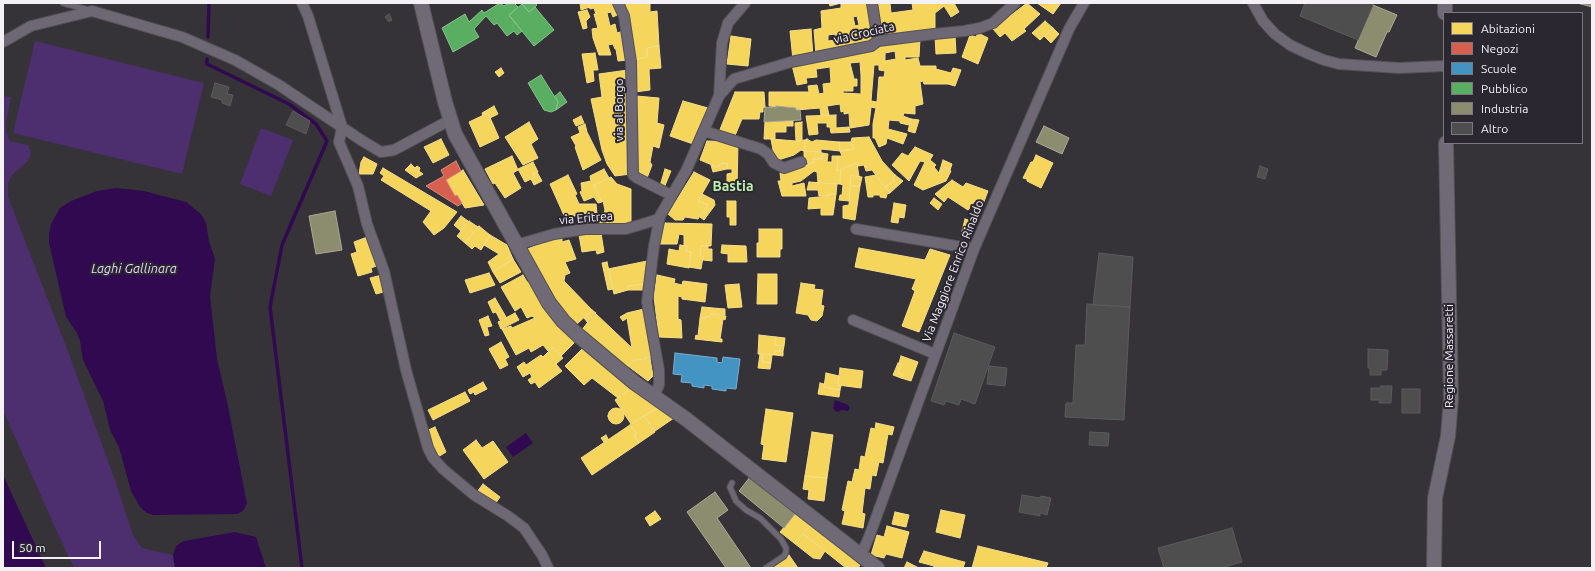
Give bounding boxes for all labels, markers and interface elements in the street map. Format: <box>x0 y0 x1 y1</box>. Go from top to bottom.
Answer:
legend <box>1443 12 1583 144</box>
street label: via Crociata <box>832 19 896 47</box>
text: Abitazioni <box>1481 22 1535 35</box>
text: Negozi <box>1481 42 1518 55</box>
text: Scuole <box>1481 62 1517 75</box>
street label: via al Borgo <box>612 79 626 141</box>
text: Pubblico <box>1481 82 1528 95</box>
text: Industria <box>1481 102 1528 115</box>
text: Altro <box>1481 122 1508 135</box>
district label: Bastia <box>712 178 754 194</box>
street label: Via Maggiore Enrico Rinaldo <box>919 198 987 344</box>
street label: via Eritrea <box>559 208 613 228</box>
water label: Laghi Gallinara <box>91 261 177 277</box>
street label: Regione Massaretti <box>1442 304 1456 408</box>
scale bar <box>14 533 103 559</box>
text: 50 m <box>19 541 46 554</box>

